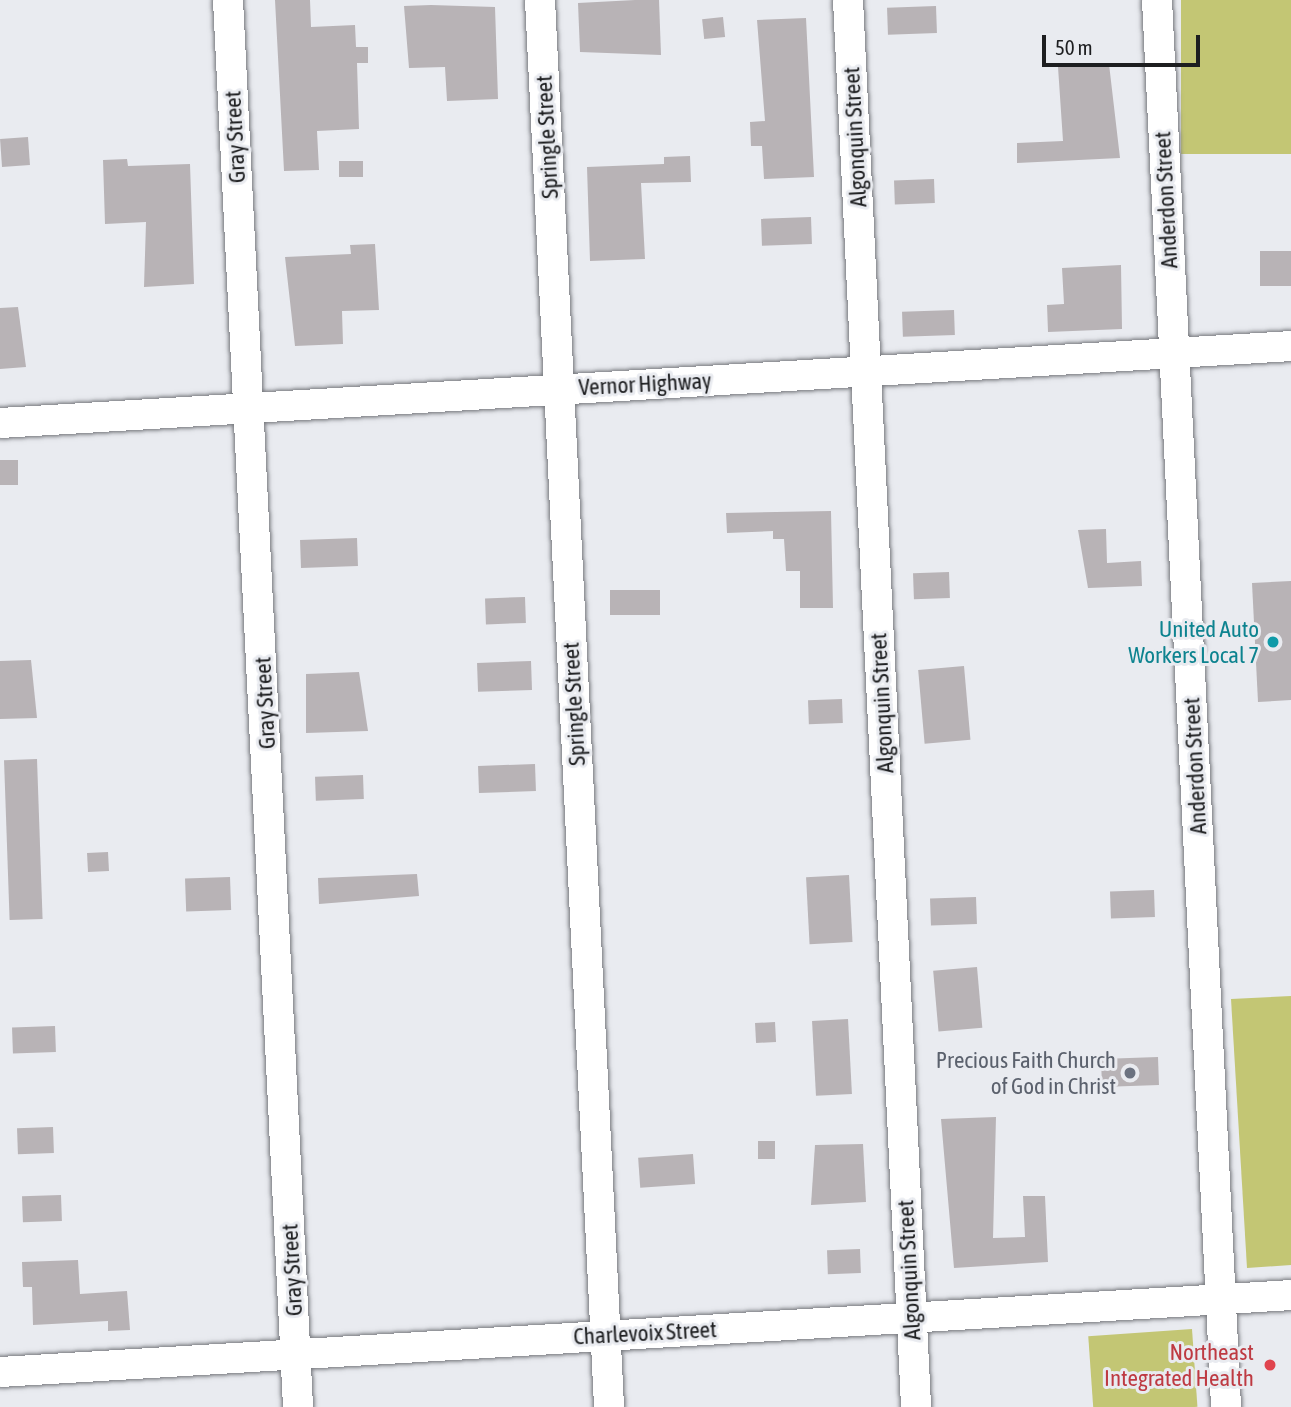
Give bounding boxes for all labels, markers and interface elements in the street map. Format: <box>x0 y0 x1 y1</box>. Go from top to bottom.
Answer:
scale bar <box>1046 21 1204 65</box>
text: 50 m <box>1055 35 1093 59</box>
street label: Algonquin Street <box>838 66 872 208</box>
street label: Springle Street <box>530 75 564 199</box>
street label: Gray Street <box>219 90 251 184</box>
street label: Anderdon Street <box>1149 131 1183 269</box>
street label: Vernor Highway <box>578 367 712 401</box>
place label: United Auto Workers Local 7 <box>1128 615 1259 669</box>
street label: Algonquin Street <box>865 632 899 774</box>
marker: United Auto Workers Local 7 <box>1265 634 1281 650</box>
street label: Springle Street <box>557 642 591 766</box>
street label: Gray Street <box>249 656 281 750</box>
street label: Anderdon Street <box>1178 697 1212 835</box>
place label: Precious Faith Church of God in Christ <box>936 1046 1116 1100</box>
marker: Precious Faith Church of God in Christ <box>1122 1065 1138 1081</box>
street label: Algonquin Street <box>892 1199 926 1341</box>
street label: Gray Street <box>276 1223 308 1317</box>
street label: Charlevoix Street <box>573 1315 717 1351</box>
place label: Northeast Integrated Health <box>1104 1338 1254 1392</box>
marker: Northeast Integrated Health <box>1260 1355 1280 1375</box>

